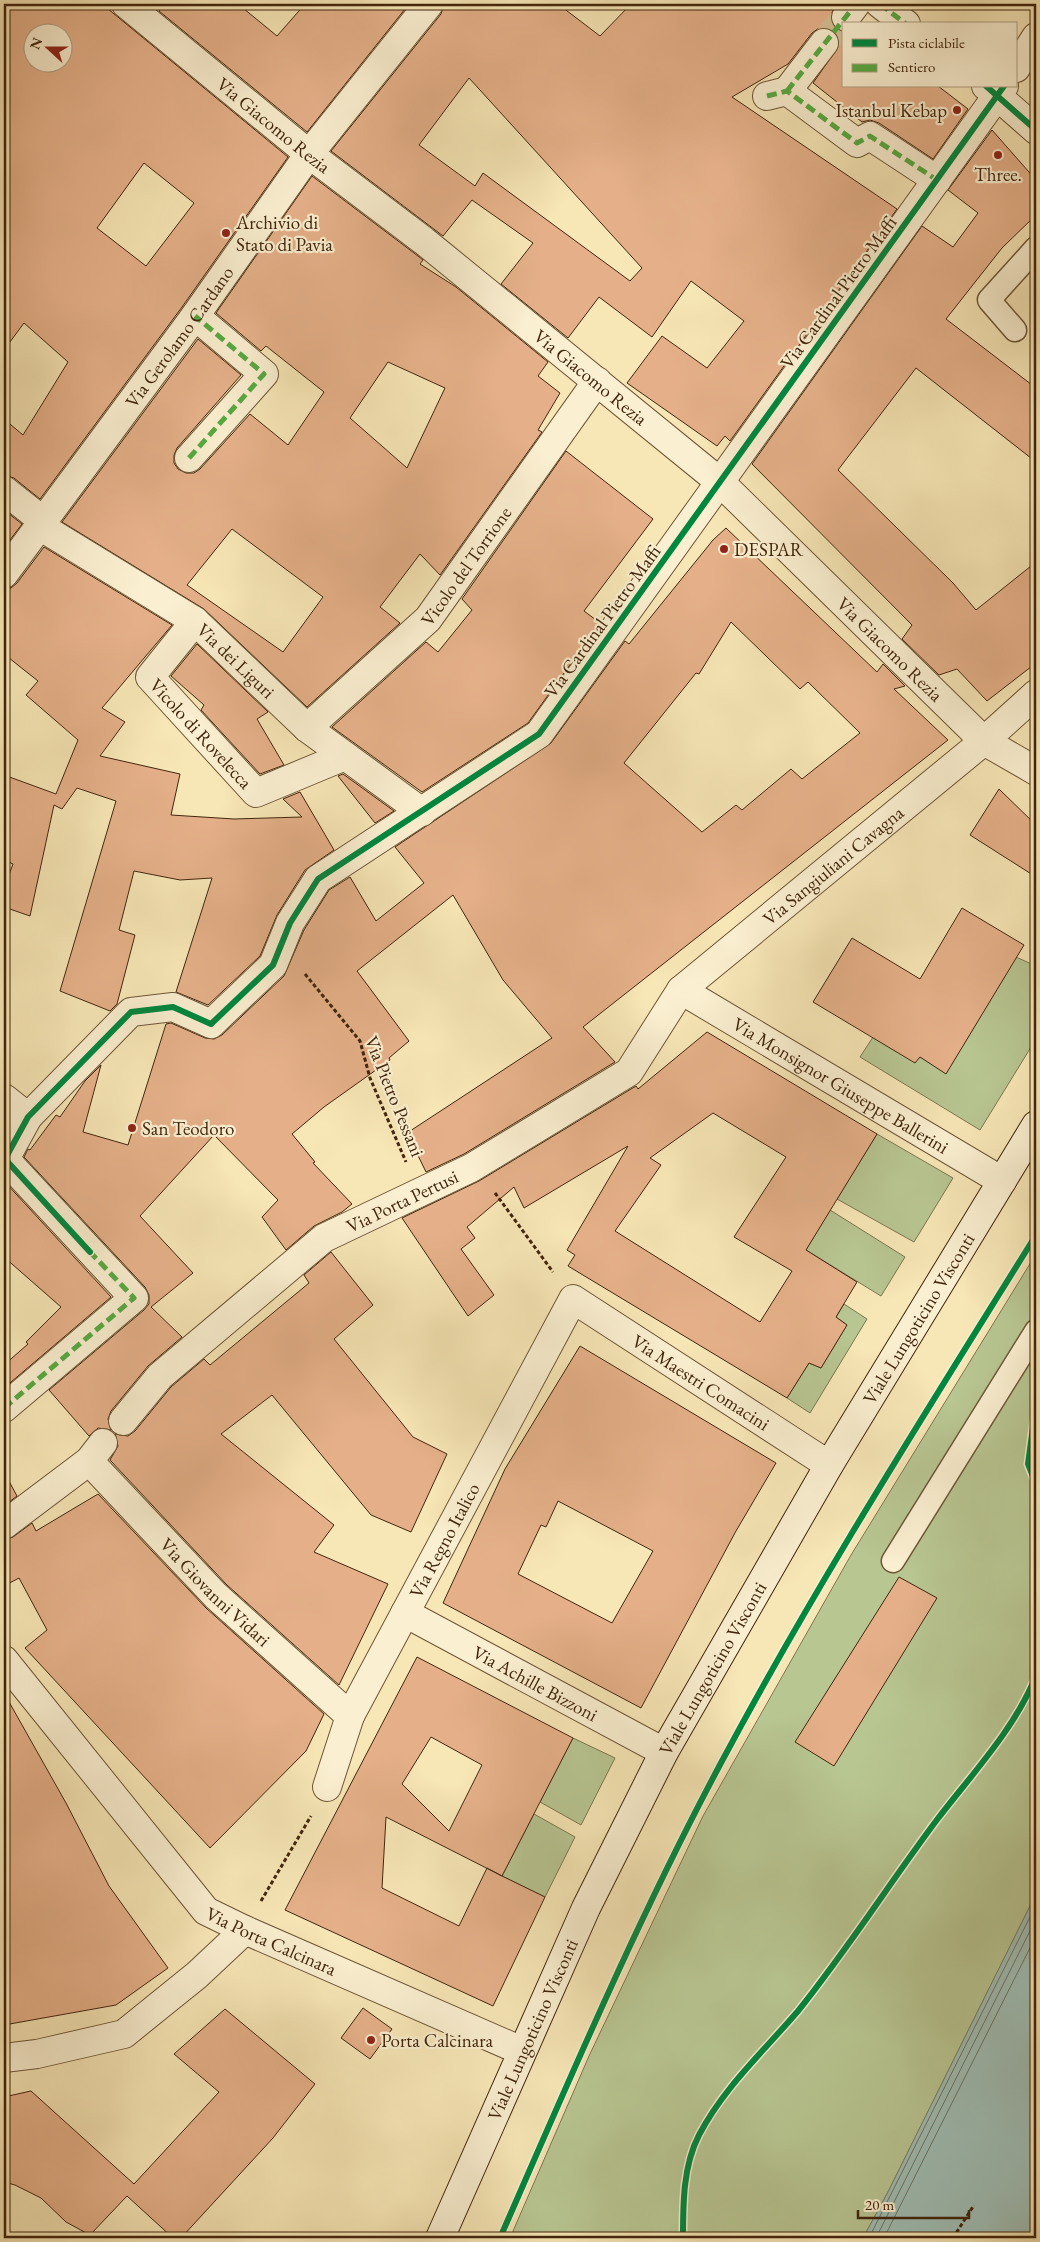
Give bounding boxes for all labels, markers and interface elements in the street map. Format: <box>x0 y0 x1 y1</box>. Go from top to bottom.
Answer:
north arrow <box>22 22 72 72</box>
legend <box>842 22 1018 88</box>
text: Pista ciclabile <box>888 33 965 52</box>
text: N <box>25 34 47 52</box>
text: Sentiero <box>888 57 935 76</box>
street label: Via Giacomo Rezia <box>211 72 336 179</box>
place label: Istanbul Kebap <box>835 98 947 123</box>
marker: Istanbul Kebap <box>951 104 963 116</box>
marker: Three. <box>992 149 1004 161</box>
place label: Three. <box>974 162 1022 187</box>
place label: Archivio di Stato di Pavia <box>235 210 333 257</box>
street label: Via Cardinal Pietro Maffi <box>774 211 903 374</box>
marker: Archivio di Stato di Pavia <box>220 227 232 239</box>
street label: Via Gerolamo Cardano <box>119 261 239 413</box>
street label: Via Giacomo Rezia <box>528 323 653 431</box>
street label: Vicolo del Torrione <box>415 501 517 631</box>
place label: DESPAR <box>734 537 804 562</box>
street label: Via Cardinal Pietro Maffi <box>538 540 667 703</box>
marker: DESPAR <box>718 543 730 555</box>
street label: Via Giacomo Rezia <box>831 592 949 708</box>
street label: Via dei Liguri <box>191 617 281 704</box>
street label: Vicolo di Rovelecca <box>144 673 258 795</box>
street label: Via Sangiuliani Cavagna <box>758 800 909 931</box>
street label: Via Monsignor Giuseppe Ballerini <box>728 1012 954 1160</box>
street label: Via Pietro Pessani <box>359 1032 430 1161</box>
place label: San Teodoro <box>142 1116 234 1141</box>
marker: San Teodoro <box>126 1122 138 1134</box>
street label: Via Porta Pertusi <box>342 1164 463 1239</box>
street label: Viale Lungoticino Visconti <box>857 1228 981 1409</box>
street label: Via Maestri Comacini <box>627 1328 775 1436</box>
street label: Via Regno Italico <box>403 1479 485 1602</box>
street label: Via Giovanni Vidari <box>154 1532 276 1652</box>
street label: Viale Lungoticino Visconti <box>653 1577 773 1760</box>
street label: Via Achille Bizzoni <box>468 1640 602 1727</box>
street label: Via Porta Calcinara <box>202 1901 341 1982</box>
street label: Viale Lungoticino Visconti <box>482 1935 584 2124</box>
place label: Porta Calcinara <box>381 2028 494 2053</box>
marker: Porta Calcinara <box>365 2034 377 2046</box>
scale bar <box>858 2187 969 2219</box>
text: 20 m <box>865 2195 894 2214</box>

